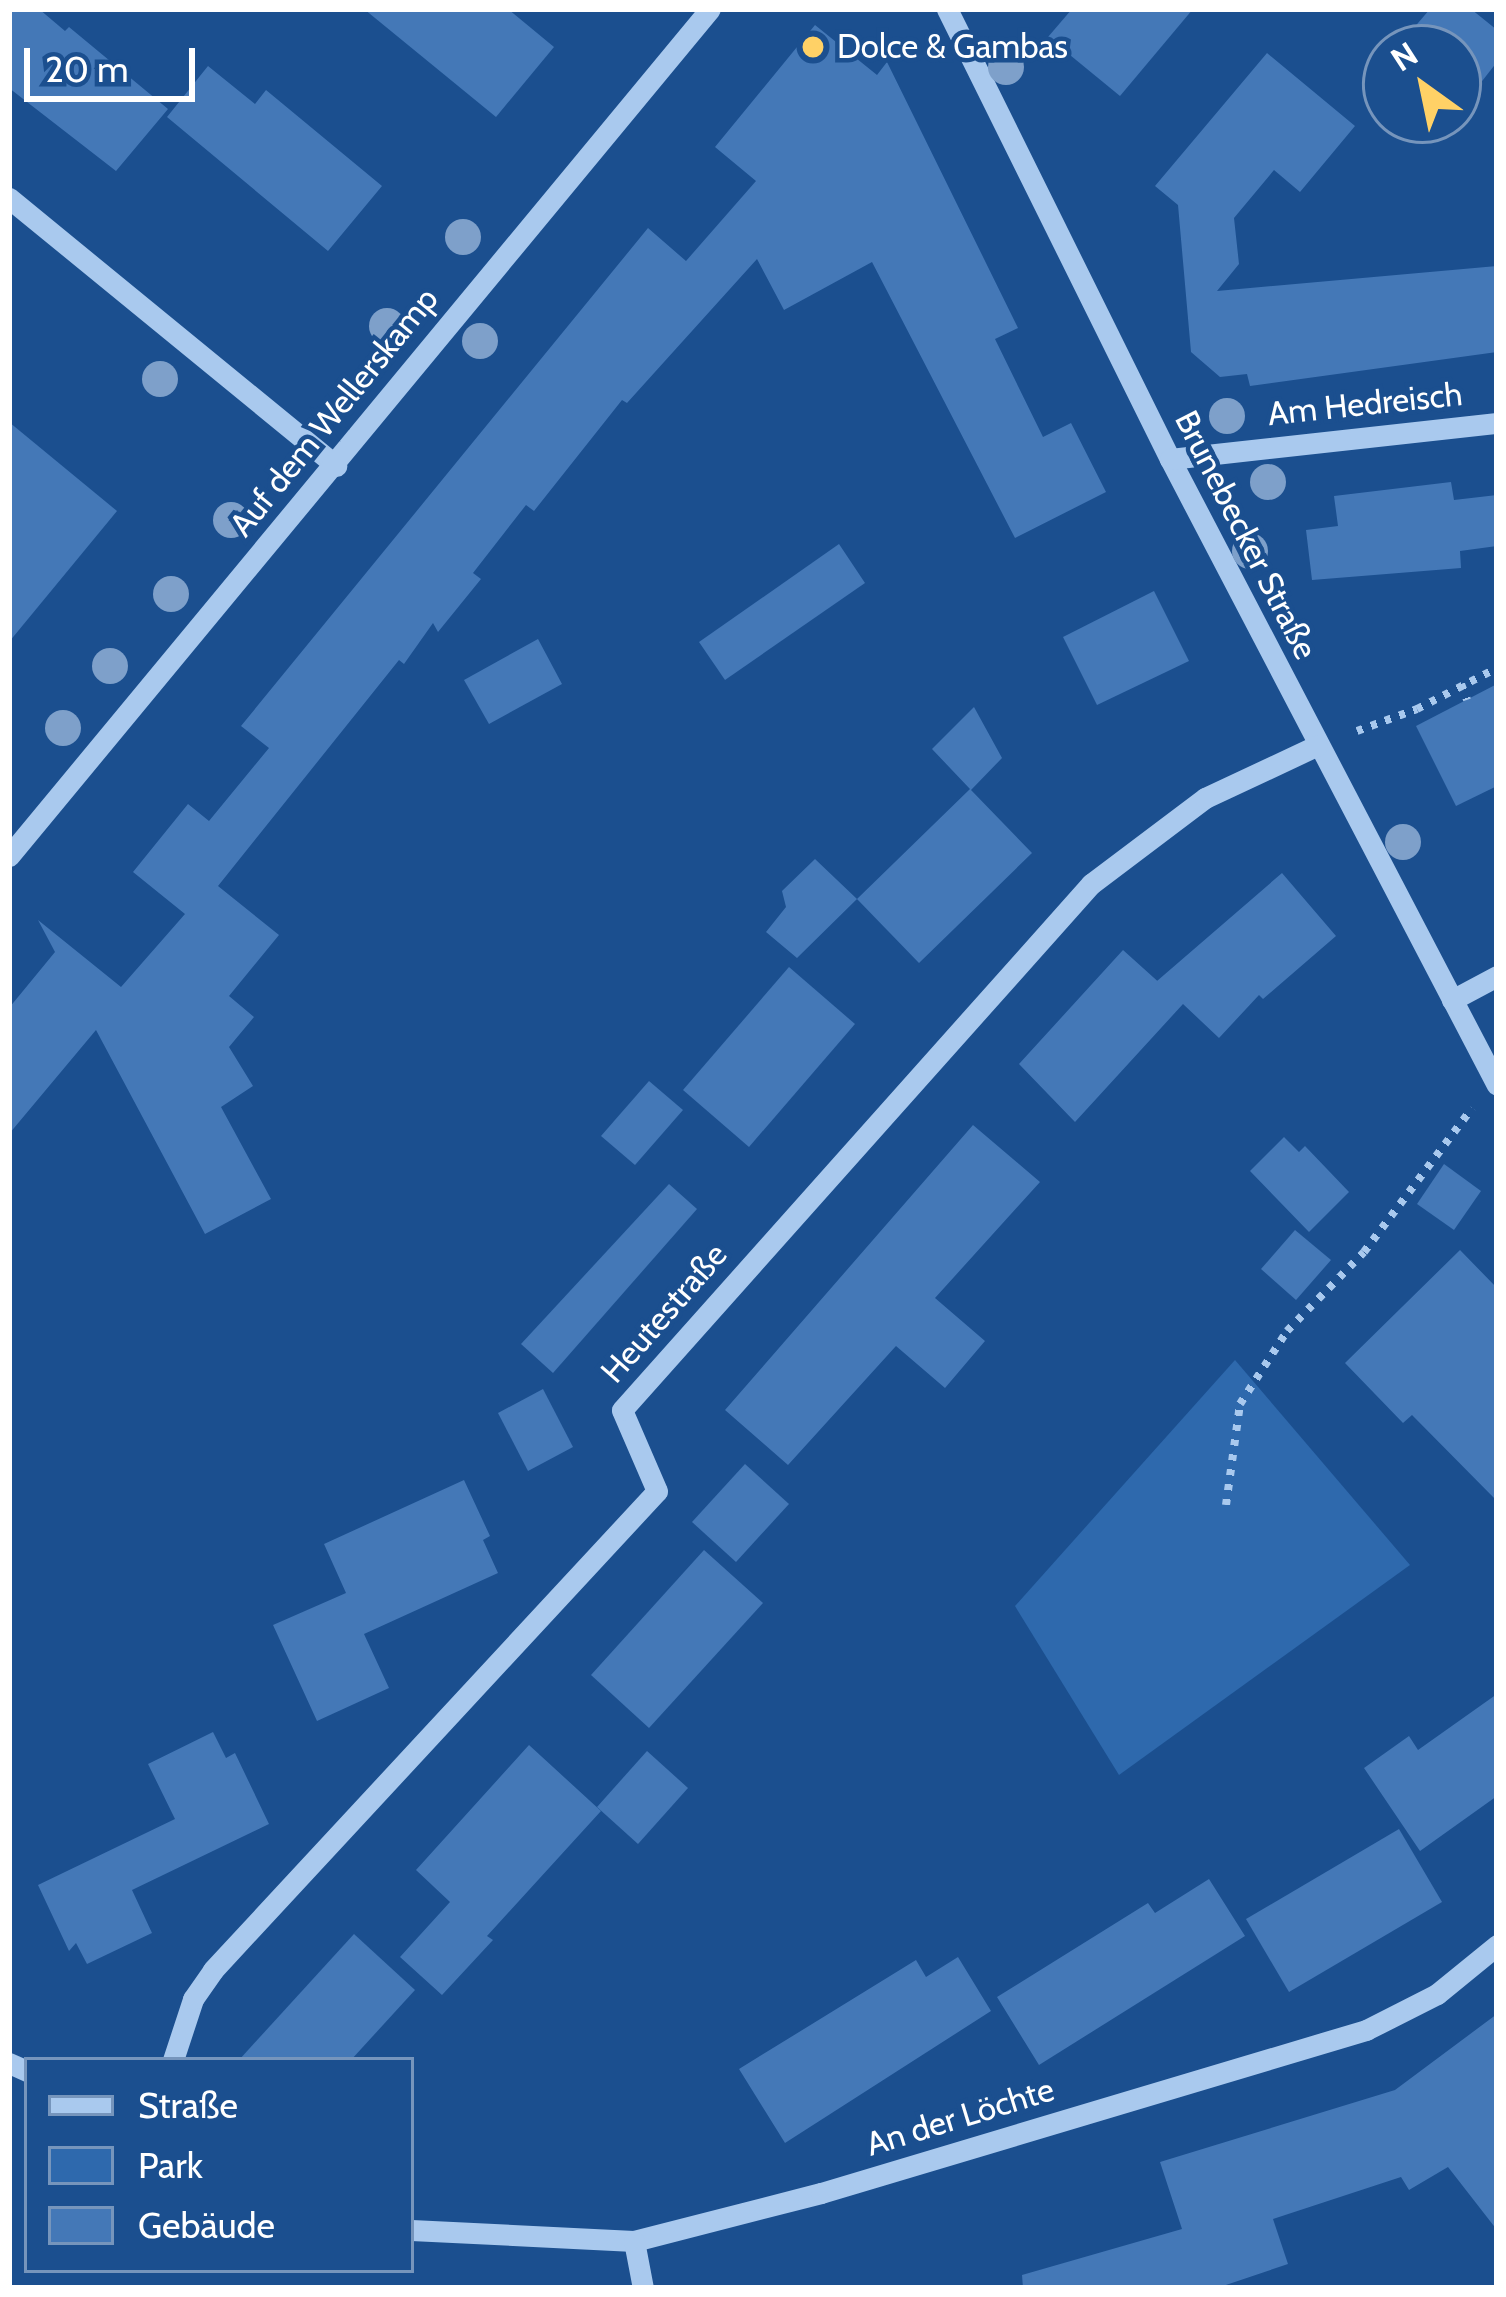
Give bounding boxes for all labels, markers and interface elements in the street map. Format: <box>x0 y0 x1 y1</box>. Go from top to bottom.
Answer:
scale bar <box>30 24 201 98</box>
north arrow <box>1362 24 1482 144</box>
place label: Dolce & Gambas <box>837 27 1068 67</box>
text: N <box>1383 33 1425 79</box>
marker: Dolce & Gambas <box>800 34 826 60</box>
text: 20 m <box>45 47 129 91</box>
street label: Auf dem Wellerskamp <box>222 280 446 544</box>
street label: Am Hedreisch <box>1266 374 1464 434</box>
street label: Brunebecker Straße <box>1166 404 1326 666</box>
street label: Heutestraße <box>593 1235 735 1391</box>
legend <box>24 2057 414 2273</box>
street label: An der Löchte <box>861 2070 1059 2164</box>
text: Straße <box>138 2083 238 2127</box>
text: Park <box>138 2143 203 2187</box>
text: Gebäude <box>138 2203 275 2247</box>

